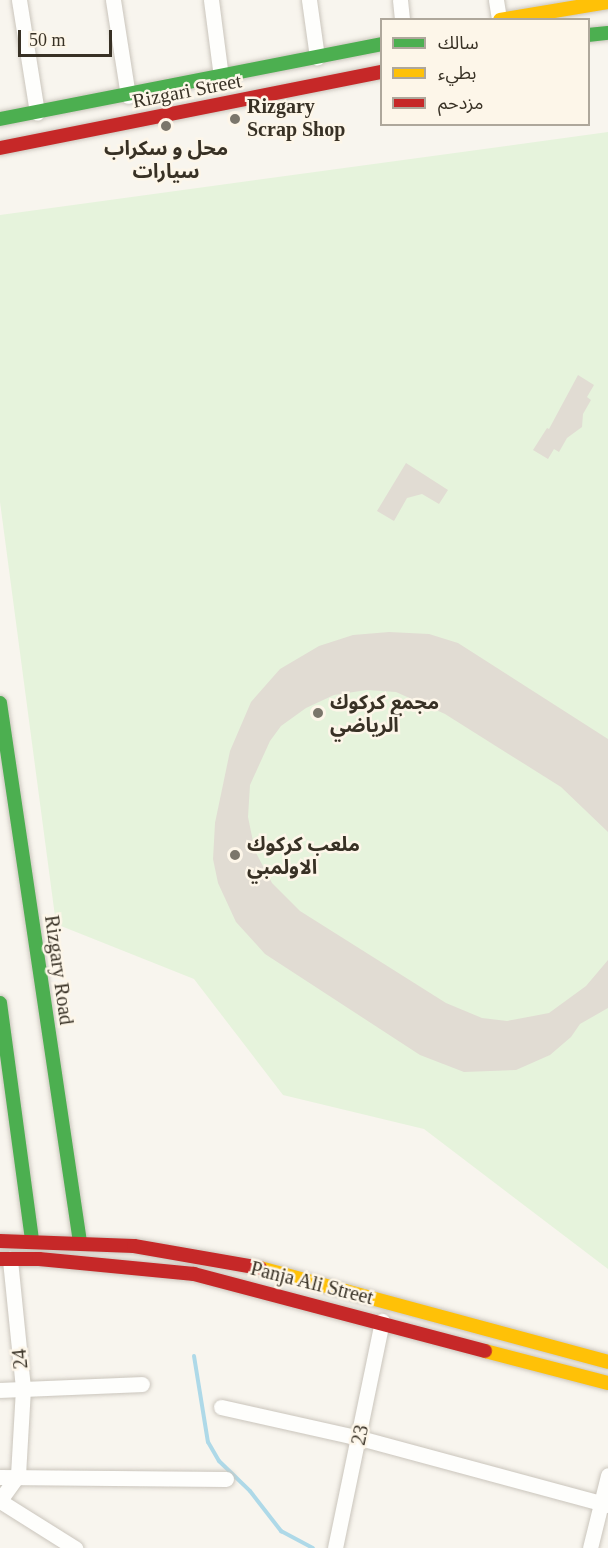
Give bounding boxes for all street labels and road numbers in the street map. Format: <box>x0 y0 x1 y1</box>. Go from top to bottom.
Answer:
street label: Rizgari Street <box>130 69 244 113</box>
street label: Rizgary Road <box>39 914 79 1026</box>
street label: Panja Ali Street <box>248 1256 376 1310</box>
street label: 24 <box>7 1348 33 1370</box>
street label: 23 <box>346 1423 374 1447</box>

